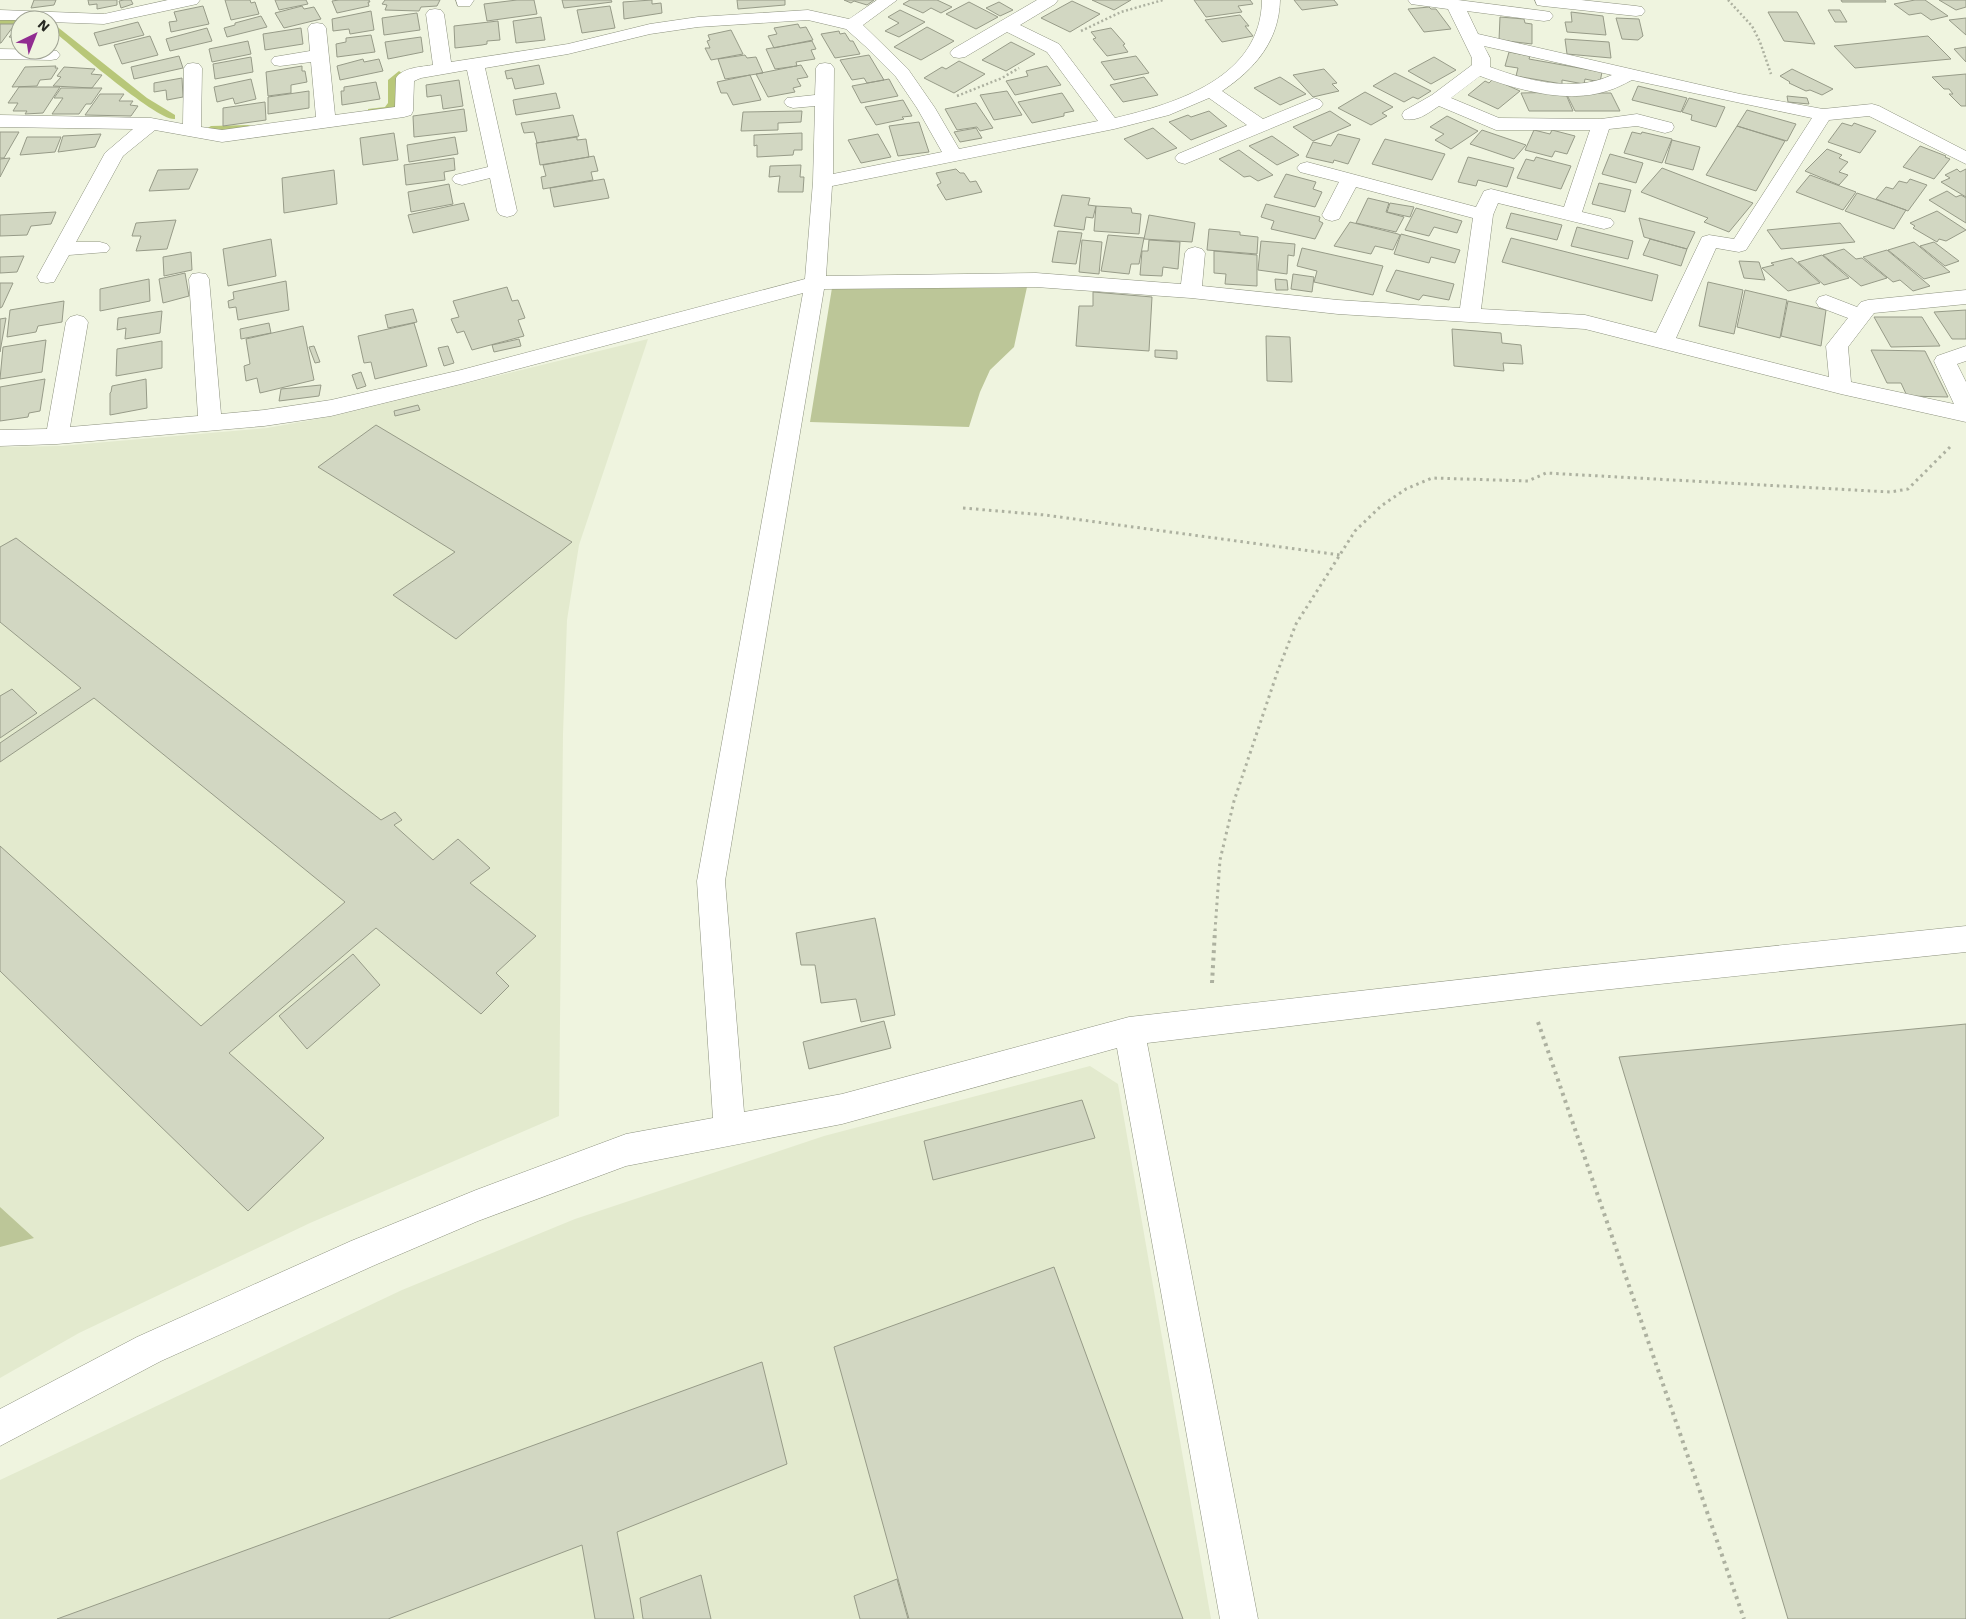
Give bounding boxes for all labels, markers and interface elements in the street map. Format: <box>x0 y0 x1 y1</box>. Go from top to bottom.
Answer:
north arrow <box>10 10 60 60</box>
text: N <box>35 16 53 35</box>

